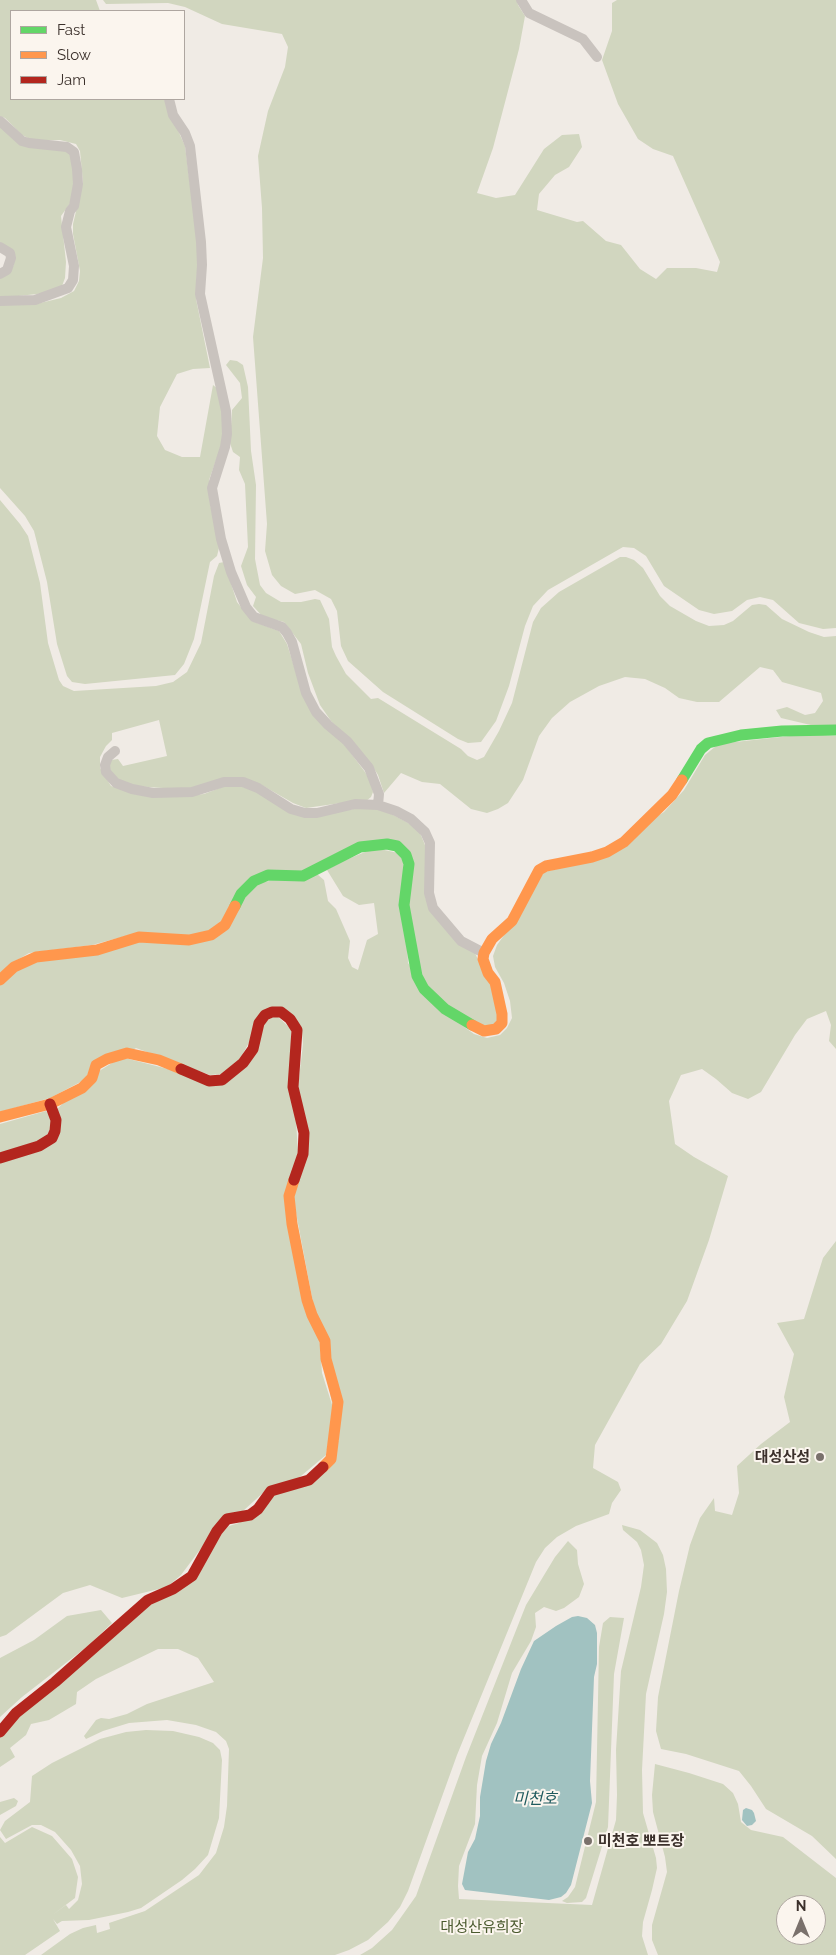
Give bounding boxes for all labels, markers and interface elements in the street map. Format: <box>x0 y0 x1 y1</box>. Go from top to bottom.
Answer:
legend <box>10 10 185 100</box>
text: Fast <box>57 21 85 39</box>
text: Slow <box>57 46 91 64</box>
text: Jam <box>57 71 86 89</box>
place label: 대성산성 <box>755 1448 810 1466</box>
marker: 대성산성 <box>814 1451 826 1463</box>
water label: 미천호 <box>513 1789 557 1809</box>
place label: 미천호 뽀트장 <box>598 1832 684 1850</box>
marker: 미천호 뽀트장 <box>582 1835 594 1847</box>
north arrow <box>776 1895 826 1945</box>
text: N <box>796 1898 806 1914</box>
park label: 대성산유희장 <box>441 1918 523 1936</box>

